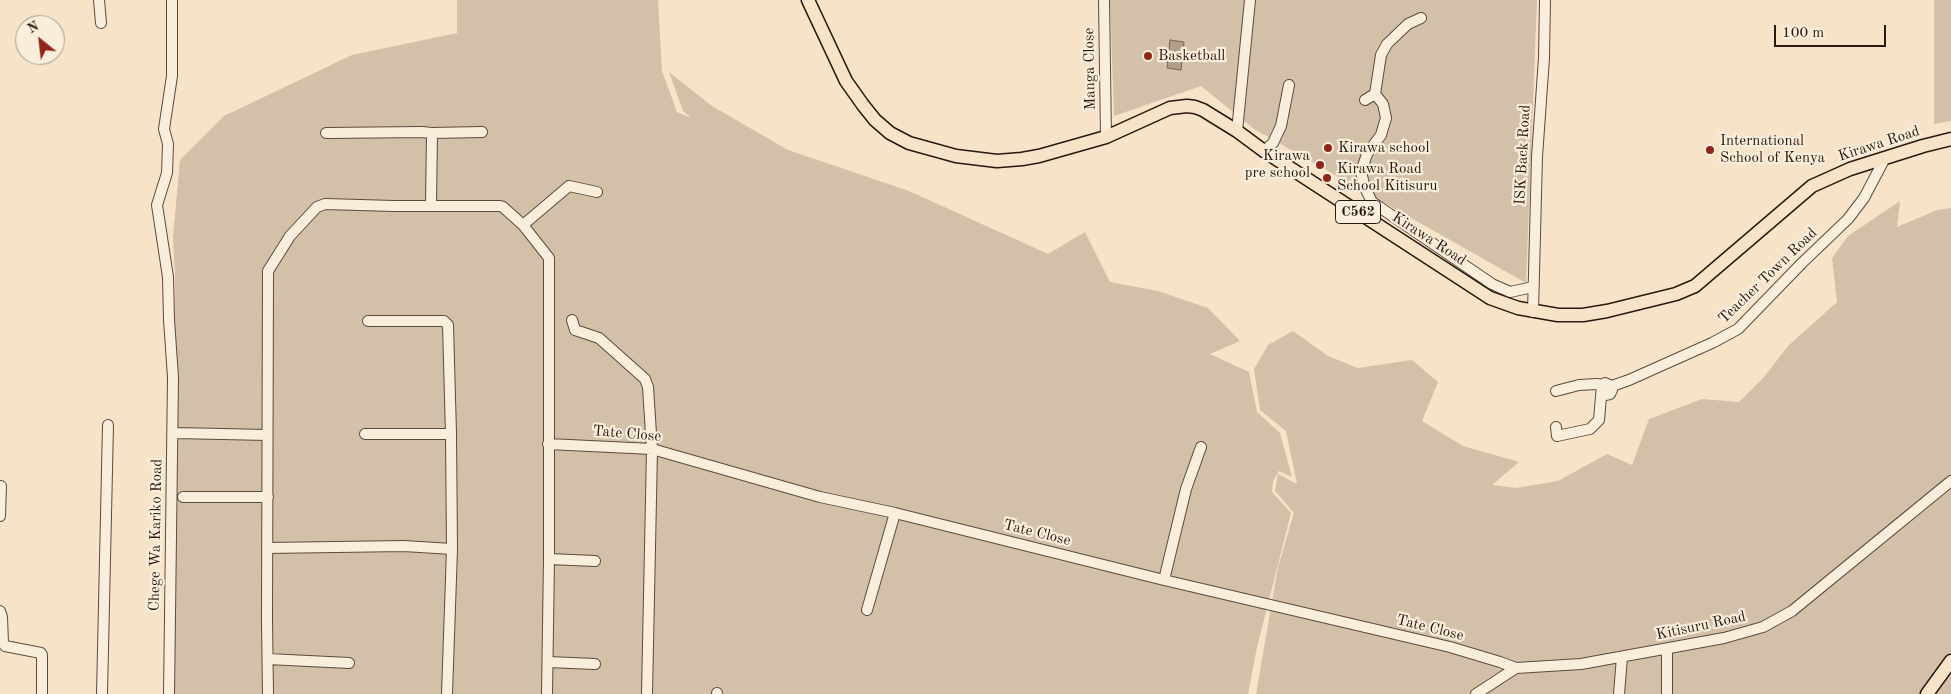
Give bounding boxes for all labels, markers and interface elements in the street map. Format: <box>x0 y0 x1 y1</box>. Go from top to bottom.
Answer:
north arrow <box>15 15 65 65</box>
scale bar <box>1776 15 1888 47</box>
text: N <box>25 19 41 36</box>
text: 100 m <box>1782 26 1824 41</box>
street label: Manga Close <box>1080 27 1100 111</box>
place label: Basketball <box>1158 47 1225 65</box>
marker: Basketball <box>1142 50 1154 62</box>
street label: ISK Back Road <box>1511 104 1535 206</box>
street label: Kirawa Road <box>1836 122 1922 166</box>
place label: International School of Kenya <box>1720 132 1825 167</box>
place label: Kirawa school <box>1338 139 1429 157</box>
marker: Kirawa school <box>1322 142 1334 154</box>
marker: International School of Kenya <box>1704 144 1716 156</box>
place label: Kirawa pre school <box>1245 147 1310 182</box>
marker: Kirawa pre school <box>1314 159 1326 171</box>
place label: Kirawa Road School Kitisuru <box>1337 160 1437 195</box>
marker: Kirawa Road School Kitisuru <box>1321 172 1333 184</box>
road number: C562 <box>1336 200 1380 223</box>
street label: Kirawa Road <box>1389 208 1469 270</box>
street label: Teacher Town Road <box>1715 224 1821 328</box>
street label: Tate Close <box>592 422 662 446</box>
street label: Chege Wa Kariko Road <box>146 459 166 611</box>
street label: Tate Close <box>1002 516 1072 550</box>
street label: Kitisuru Road <box>1655 608 1747 644</box>
street label: Tate Close <box>1395 611 1465 645</box>

